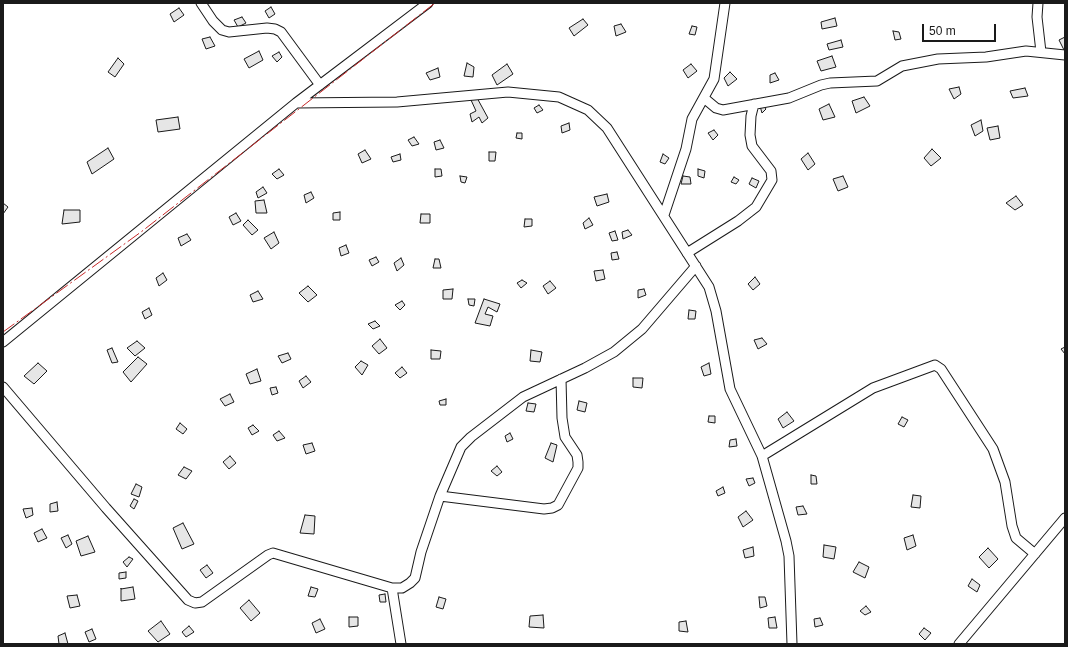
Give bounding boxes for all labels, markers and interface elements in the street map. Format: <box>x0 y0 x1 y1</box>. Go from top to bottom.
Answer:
scale bar <box>924 16 998 42</box>
text: 50 m <box>929 24 956 38</box>

